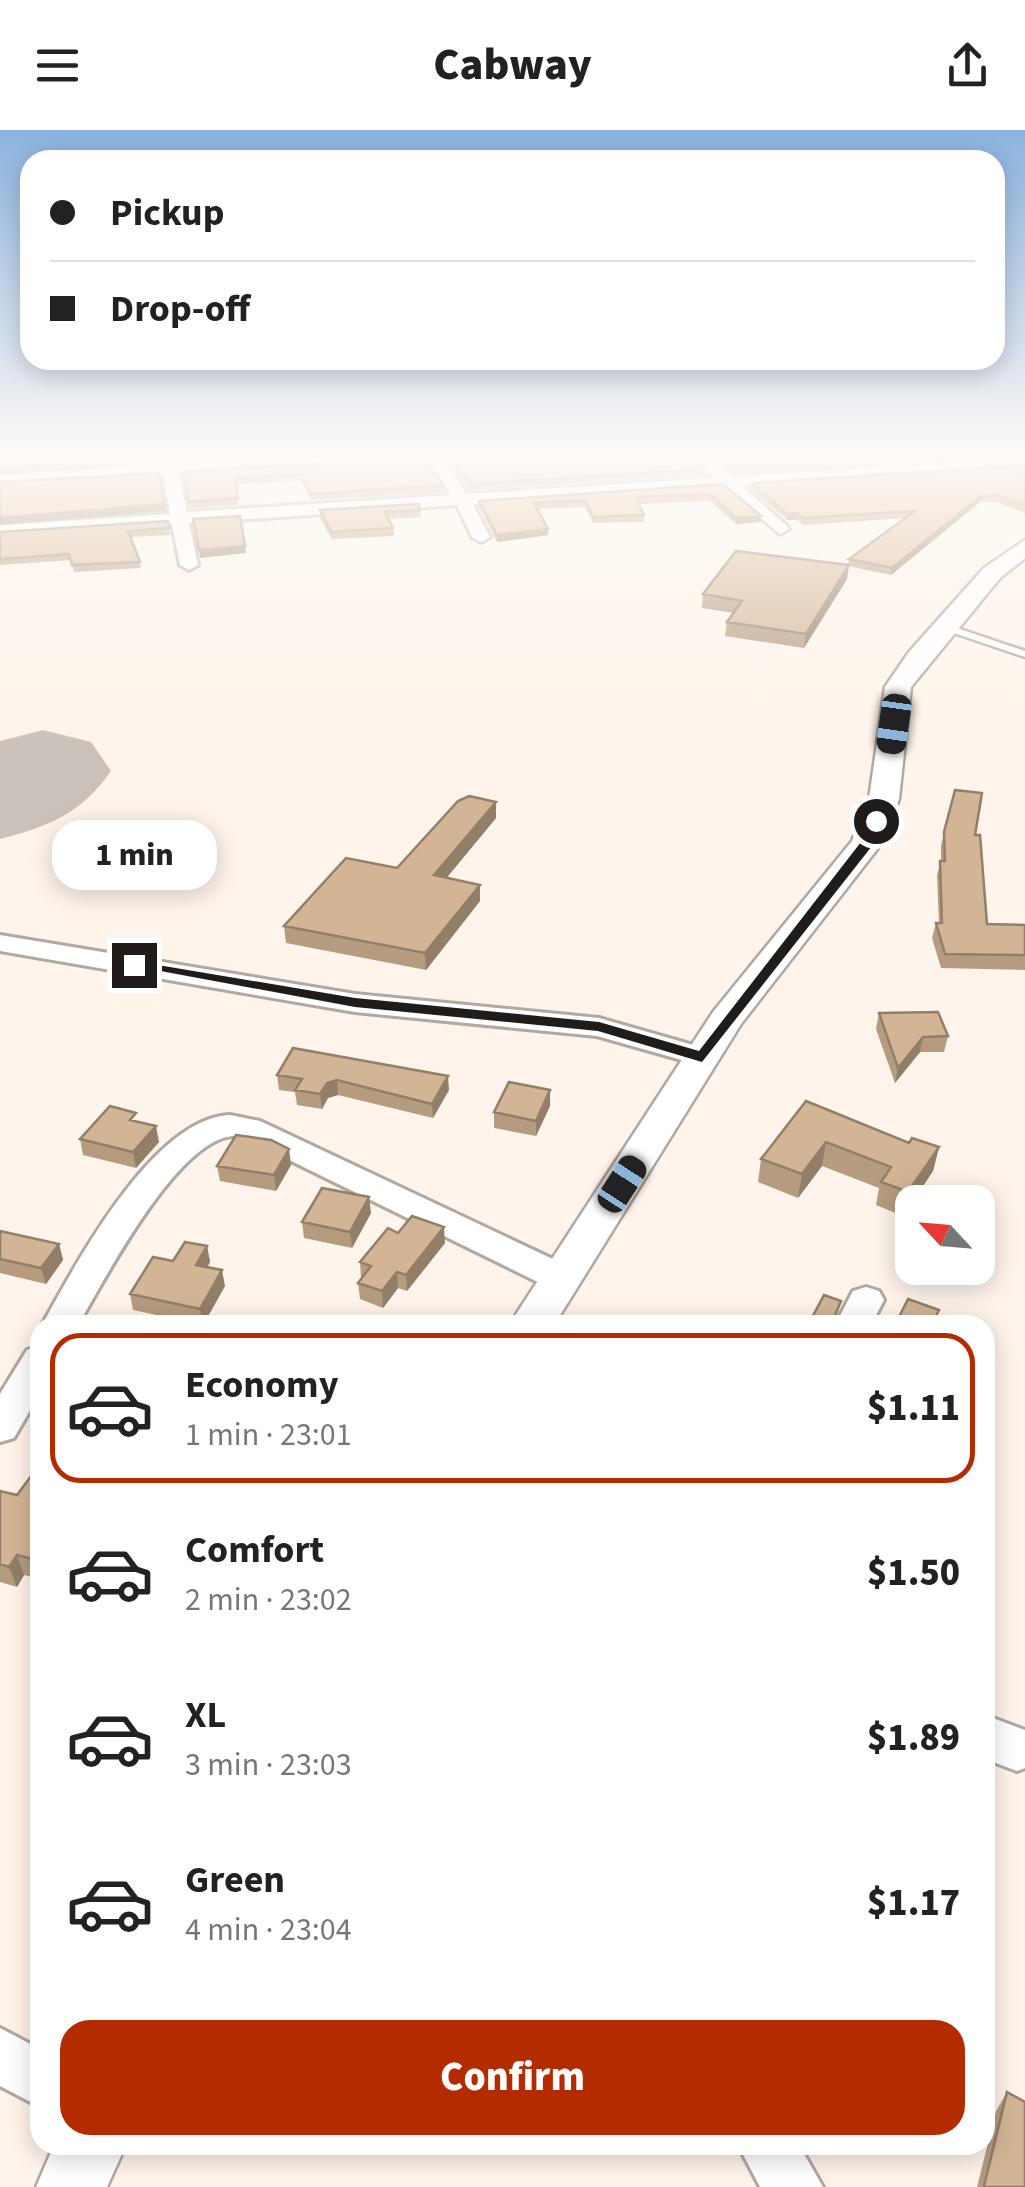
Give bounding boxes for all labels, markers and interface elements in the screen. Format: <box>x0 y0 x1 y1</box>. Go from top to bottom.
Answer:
text: Cabway <box>433 33 592 97</box>
icon: menu <box>30 38 85 93</box>
icon: share <box>940 38 995 93</box>
text: Pickup <box>110 186 224 240</box>
text: Drop-off <box>110 282 250 336</box>
car <box>875 692 913 756</box>
route start <box>854 799 899 844</box>
callout: 1 min <box>52 820 216 890</box>
text: 1 min <box>95 832 174 878</box>
route end <box>112 943 157 988</box>
car <box>593 1151 651 1217</box>
north arrow <box>895 1185 995 1285</box>
map controls <box>895 1185 995 1285</box>
text: Economy <box>185 1358 338 1412</box>
icon: car <box>65 1363 155 1453</box>
text: $1.11 <box>867 1381 960 1435</box>
text: 1 min · 23:01 <box>185 1412 352 1458</box>
text: Comfort <box>185 1523 324 1577</box>
icon: car <box>65 1528 155 1618</box>
text: $1.50 <box>867 1546 960 1600</box>
text: 2 min · 23:02 <box>185 1577 352 1623</box>
text: XL <box>185 1688 226 1742</box>
icon: car <box>65 1693 155 1783</box>
text: $1.89 <box>867 1711 960 1765</box>
text: 3 min · 23:03 <box>185 1742 352 1788</box>
text: Green <box>185 1853 285 1907</box>
icon: car <box>65 1858 155 1948</box>
text: $1.17 <box>867 1876 960 1930</box>
text: 4 min · 23:04 <box>185 1907 352 1953</box>
button: Confirm <box>60 2020 965 2135</box>

